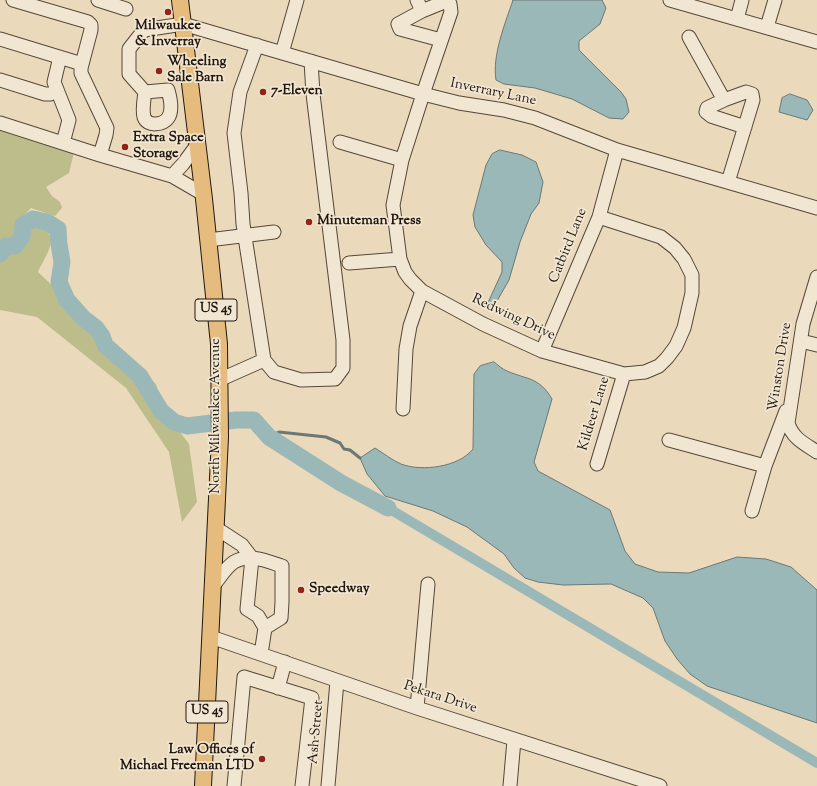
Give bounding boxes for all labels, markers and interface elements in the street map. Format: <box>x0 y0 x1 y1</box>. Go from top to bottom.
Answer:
marker: Milwaukee & Inverray <box>163 7 173 17</box>
place label: Milwaukee & Inverray <box>135 19 201 52</box>
place label: Wheeling Sale Barn <box>167 55 226 88</box>
marker: Wheeling Sale Barn <box>154 66 164 76</box>
street label: Inverrary Lane <box>449 76 537 110</box>
place label: 7-Eleven <box>271 84 323 100</box>
marker: 7-Eleven <box>258 87 268 97</box>
place label: Extra Space Storage <box>133 131 204 164</box>
marker: Extra Space Storage <box>120 142 130 152</box>
street label: Catbird Lane <box>546 206 592 286</box>
place label: Minuteman Press <box>317 214 421 230</box>
marker: Minuteman Press <box>304 217 314 227</box>
street label: Redwing Drive <box>469 291 557 345</box>
road number: US 45 <box>195 299 237 321</box>
street label: Winston Drive <box>766 321 796 413</box>
street label: North Milwaukee Avenue <box>209 338 225 494</box>
street label: Kildeer Lane <box>576 375 614 453</box>
place label: Speedway <box>309 582 370 598</box>
marker: Speedway <box>296 585 306 595</box>
street label: Pekara Drive <box>401 678 479 718</box>
street label: Ash Street <box>306 699 328 765</box>
road number: US 45 <box>186 701 228 723</box>
place label: Law Offices of Michael Freeman LTD <box>120 743 254 776</box>
marker: Law Offices of Michael Freeman LTD <box>257 754 267 764</box>

